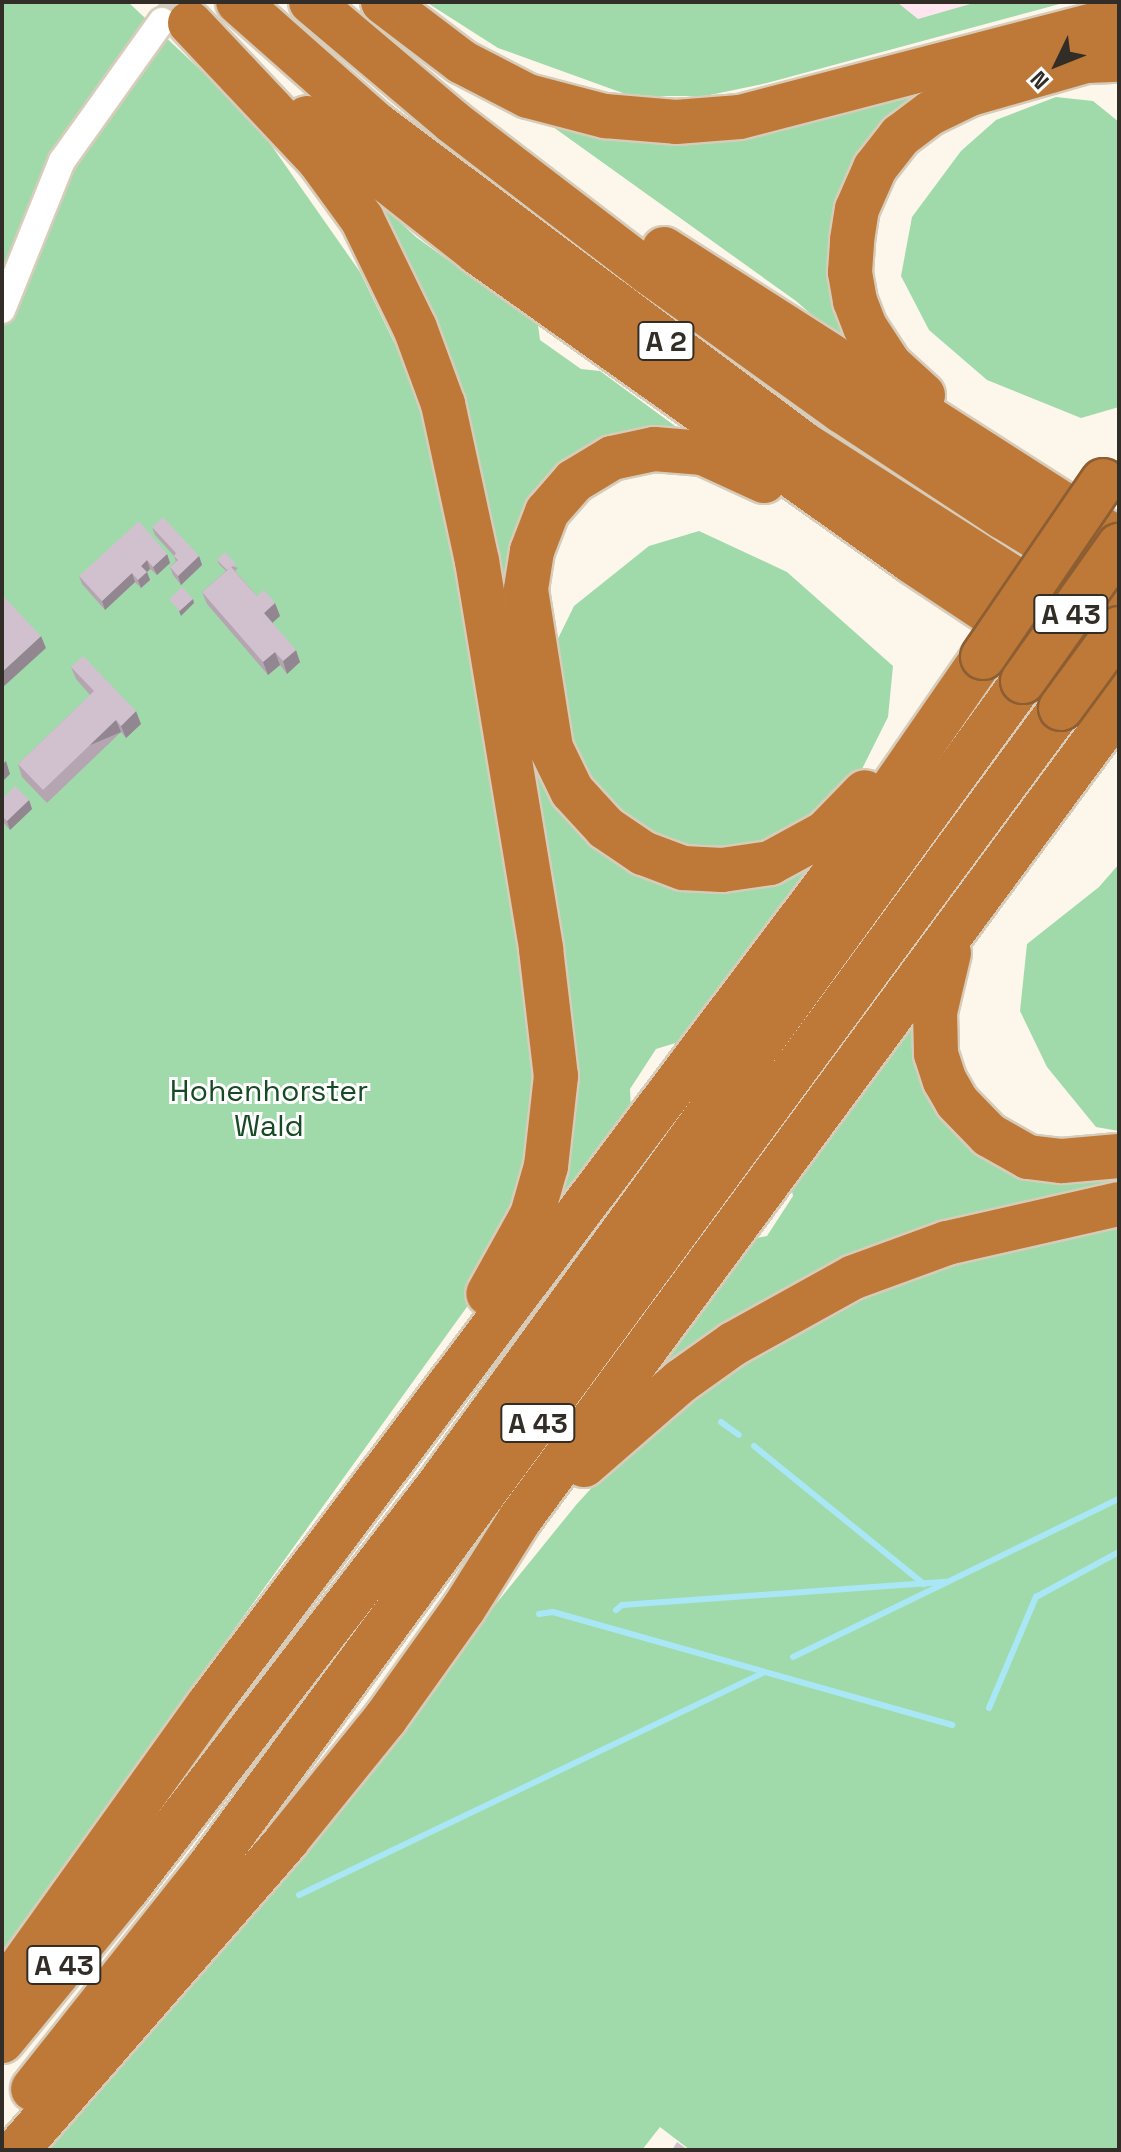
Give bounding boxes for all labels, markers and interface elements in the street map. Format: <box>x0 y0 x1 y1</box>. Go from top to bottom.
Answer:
north arrow <box>1017 24 1097 104</box>
text: N <box>1024 65 1055 95</box>
road number: A 2 <box>636 317 696 365</box>
road number: A 43 <box>1033 590 1109 638</box>
park label: Hohenhorster Wald <box>170 1073 368 1144</box>
road number: A 43 <box>500 1399 576 1447</box>
road number: A 43 <box>26 1941 102 1989</box>

